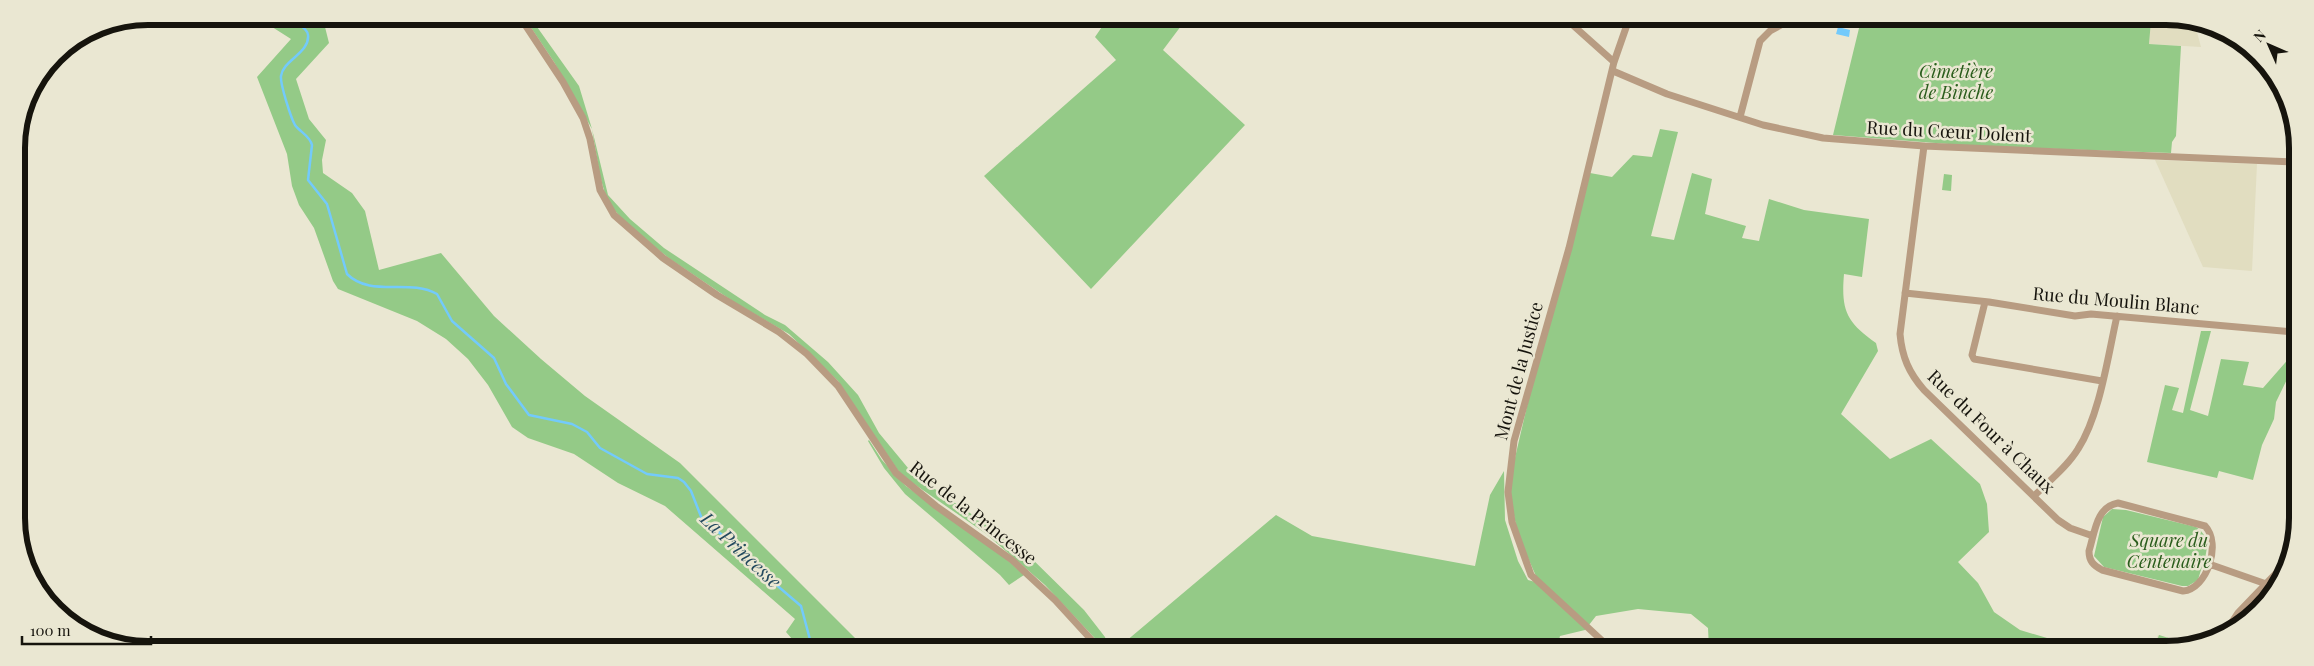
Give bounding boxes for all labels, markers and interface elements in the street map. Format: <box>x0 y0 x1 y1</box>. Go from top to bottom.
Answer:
north arrow <box>2244 20 2294 70</box>
text: N <box>2249 25 2270 46</box>
park label: Cimetière de Binche <box>1919 59 1993 104</box>
street label: Rue du Cœur Dolent <box>1866 115 2033 147</box>
street label: Rue du Moulin Blanc <box>2032 281 2201 319</box>
street label: Mont de la Justice <box>1488 299 1548 442</box>
street label: Rue du Four à Chaux <box>1923 364 2061 499</box>
street label: Rue de la Princesse <box>905 455 1042 569</box>
water label: La Princesse <box>695 505 787 593</box>
park label: Square du Centenaire <box>2127 528 2211 573</box>
scale bar <box>22 614 151 646</box>
text: 100 m <box>30 620 71 640</box>

